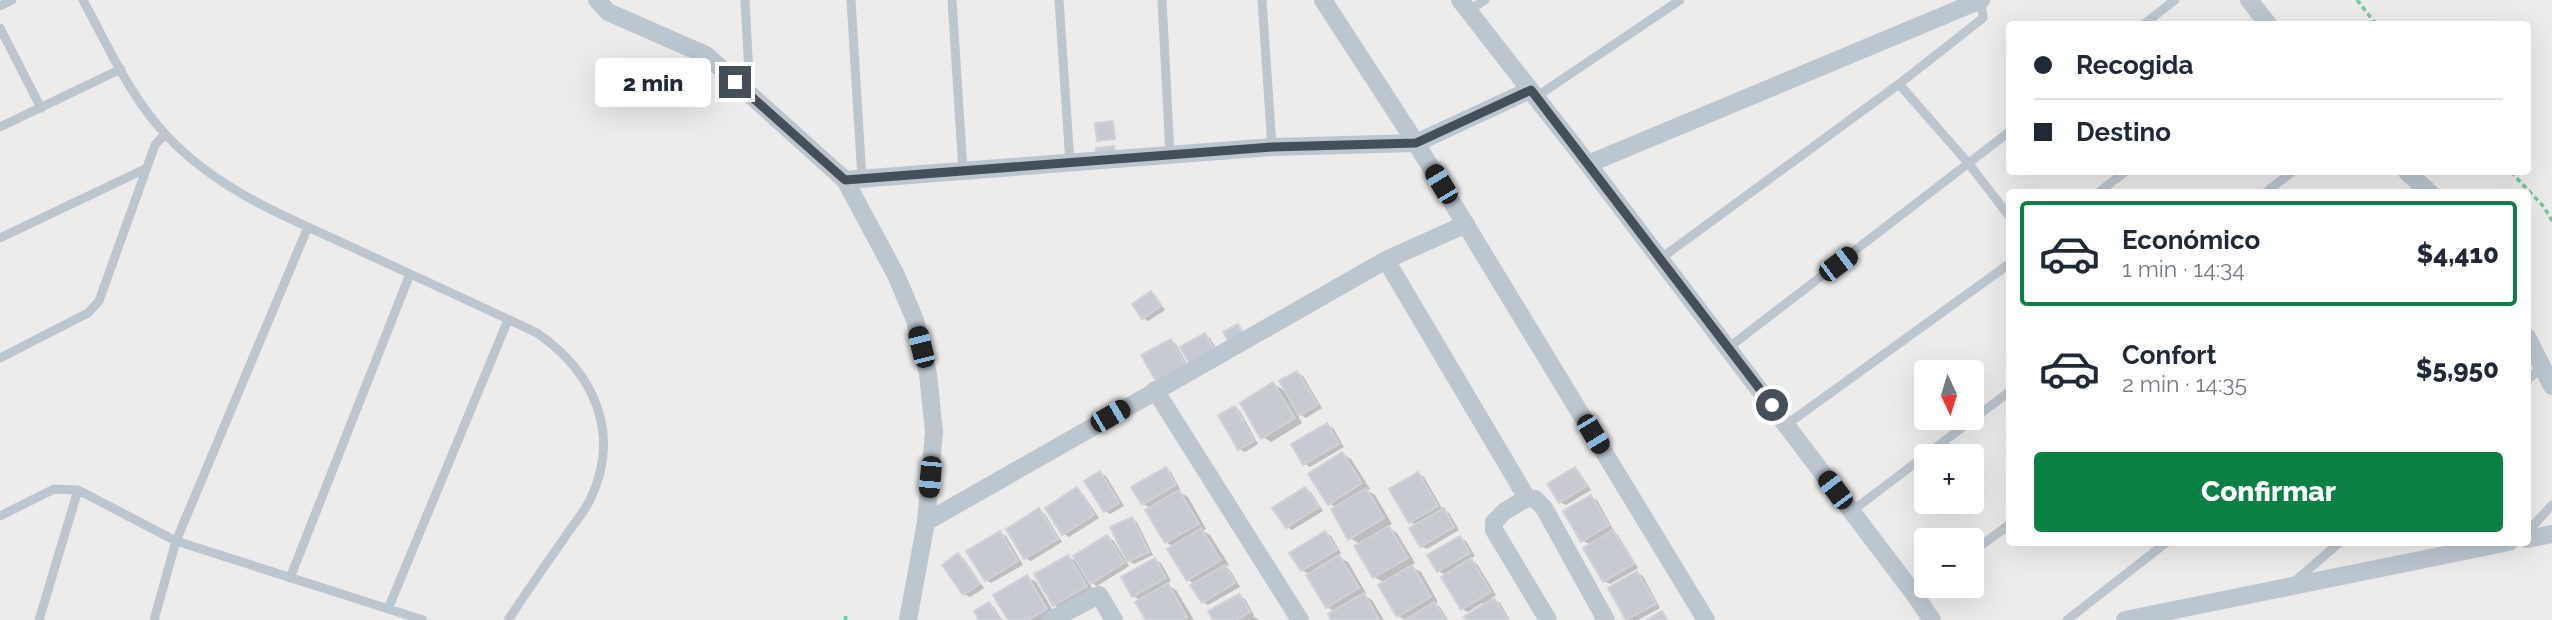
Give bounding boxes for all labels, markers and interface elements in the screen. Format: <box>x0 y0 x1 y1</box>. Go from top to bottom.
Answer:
text: Recogida <box>2076 50 2194 80</box>
callout: 2 min <box>595 57 710 106</box>
route end <box>719 66 751 98</box>
text: 2 min <box>623 69 683 96</box>
text: Destino <box>2076 117 2171 147</box>
car <box>1422 161 1461 207</box>
icon: car <box>2038 222 2101 285</box>
text: Económico <box>2122 225 2260 255</box>
text: $4,410 <box>2417 239 2499 269</box>
car <box>1815 243 1862 285</box>
text: 1 min · 14:34 <box>2122 255 2245 282</box>
car <box>906 324 937 370</box>
icon: car <box>2038 337 2101 400</box>
text: Confort <box>2122 340 2216 370</box>
text: $5,950 <box>2416 354 2499 384</box>
north arrow <box>1914 360 1984 430</box>
map controls <box>1914 360 1984 598</box>
text: 2 min · 14:35 <box>2122 370 2247 397</box>
route start <box>1756 389 1788 421</box>
car <box>1087 396 1134 436</box>
car <box>1574 411 1613 457</box>
button: + <box>1914 444 1984 514</box>
button: Confirmar <box>2034 452 2503 532</box>
car <box>918 455 943 499</box>
car <box>1814 467 1857 513</box>
button: − <box>1914 528 1984 598</box>

